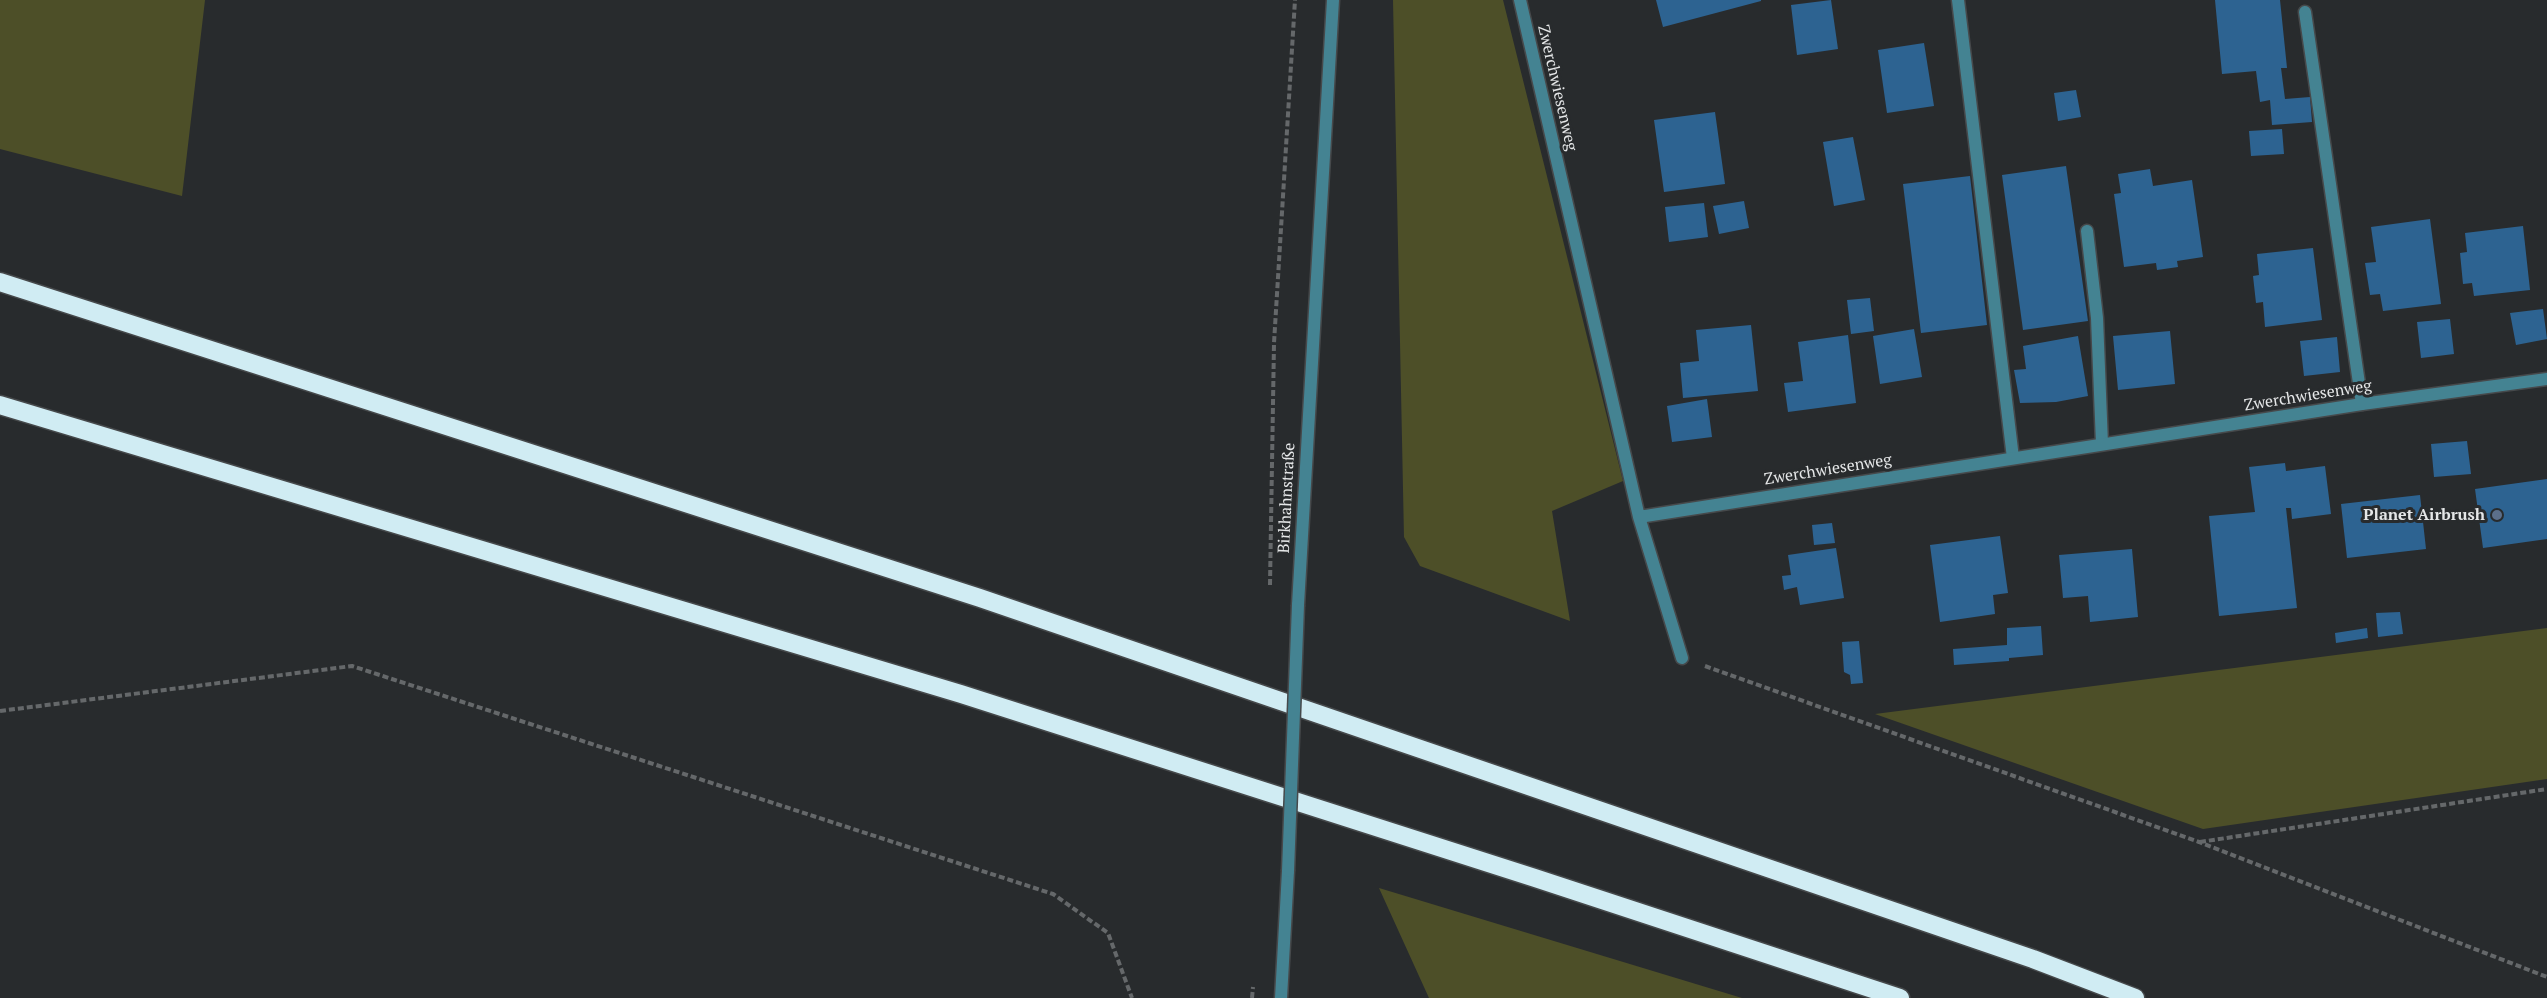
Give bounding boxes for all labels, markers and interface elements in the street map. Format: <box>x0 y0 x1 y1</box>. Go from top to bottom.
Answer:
street label: Zwerchwiesenweg <box>1533 23 1581 153</box>
street label: Zwerchwiesenweg <box>2243 376 2373 416</box>
street label: Birkhahnstraße <box>1275 442 1299 554</box>
street label: Zwerchwiesenweg <box>1763 450 1893 490</box>
place label: Planet Airbrush <box>2363 505 2485 525</box>
marker: Planet Airbrush <box>2490 508 2504 522</box>

